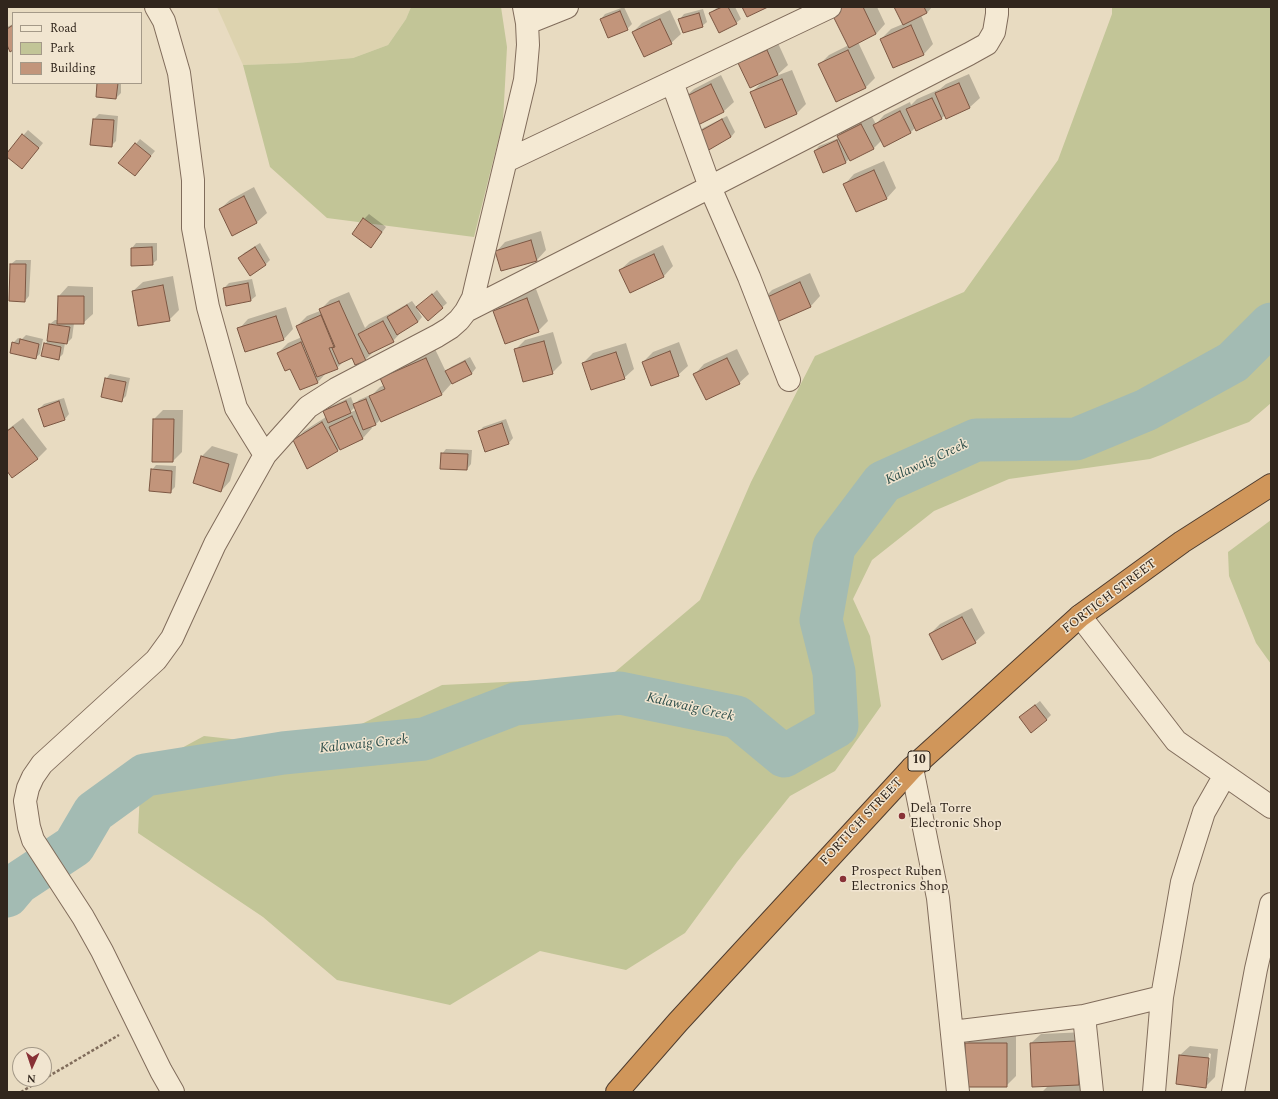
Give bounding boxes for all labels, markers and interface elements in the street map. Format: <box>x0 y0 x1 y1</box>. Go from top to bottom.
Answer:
legend <box>12 12 142 84</box>
text: Road <box>50 19 77 38</box>
text: Park <box>50 39 75 58</box>
text: Building <box>50 59 96 78</box>
water label: Kalawaig Creek <box>883 437 971 489</box>
street label: FORTICH STREET <box>1060 556 1160 638</box>
water label: Kalawaig Creek <box>645 690 735 726</box>
water label: Kalawaig Creek <box>319 732 409 758</box>
road number: 10 <box>908 751 930 771</box>
street label: FORTICH STREET <box>817 775 907 869</box>
place label: Dela Torre Electronic Shop <box>910 801 1002 832</box>
marker: Dela Torre Electronic Shop <box>897 811 907 821</box>
place label: Prospect Ruben Electronics Shop <box>851 864 948 895</box>
marker: Prospect Ruben Electronics Shop <box>838 874 848 884</box>
north arrow <box>12 1047 52 1087</box>
text: N <box>26 1070 36 1087</box>

